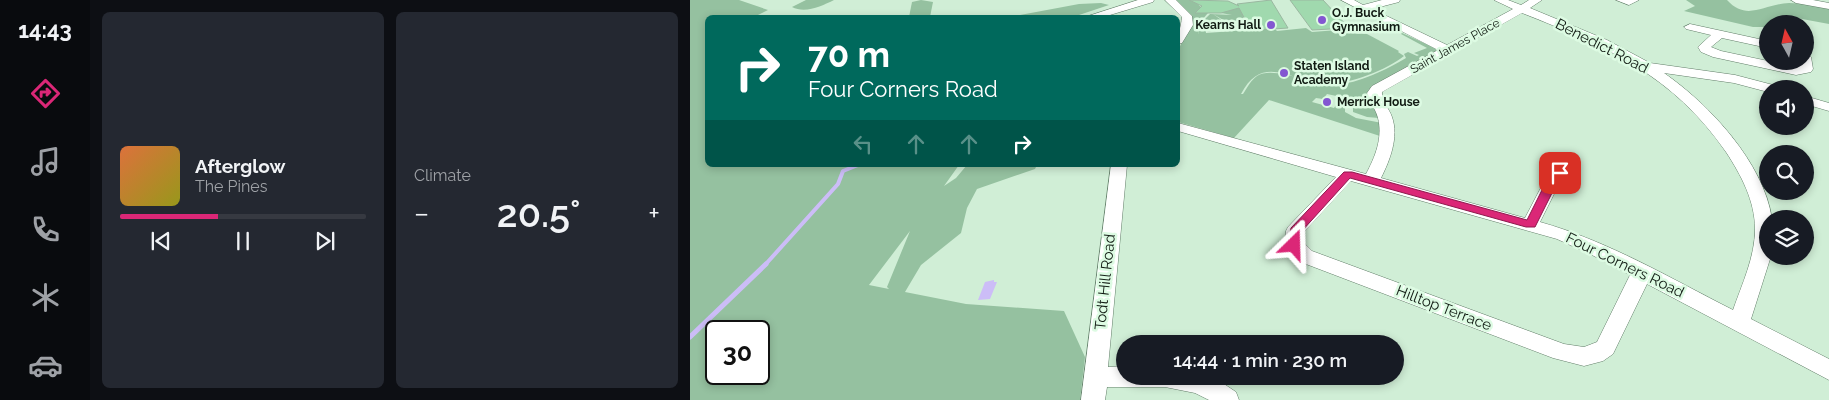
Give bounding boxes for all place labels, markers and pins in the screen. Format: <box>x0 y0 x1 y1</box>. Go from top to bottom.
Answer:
place label: O.J. Buck Gymnasium <box>1332 6 1400 34</box>
marker: O.J. Buck Gymnasium <box>1316 14 1328 26</box>
place label: Kearns Hall <box>1195 18 1261 32</box>
marker: Kearns Hall <box>1265 19 1277 31</box>
place label: Staten Island Academy <box>1294 59 1370 87</box>
marker: Staten Island Academy <box>1278 67 1290 79</box>
place label: Merrick House <box>1337 95 1420 109</box>
marker: Merrick House <box>1321 96 1333 108</box>
pin <box>1539 152 1581 194</box>

